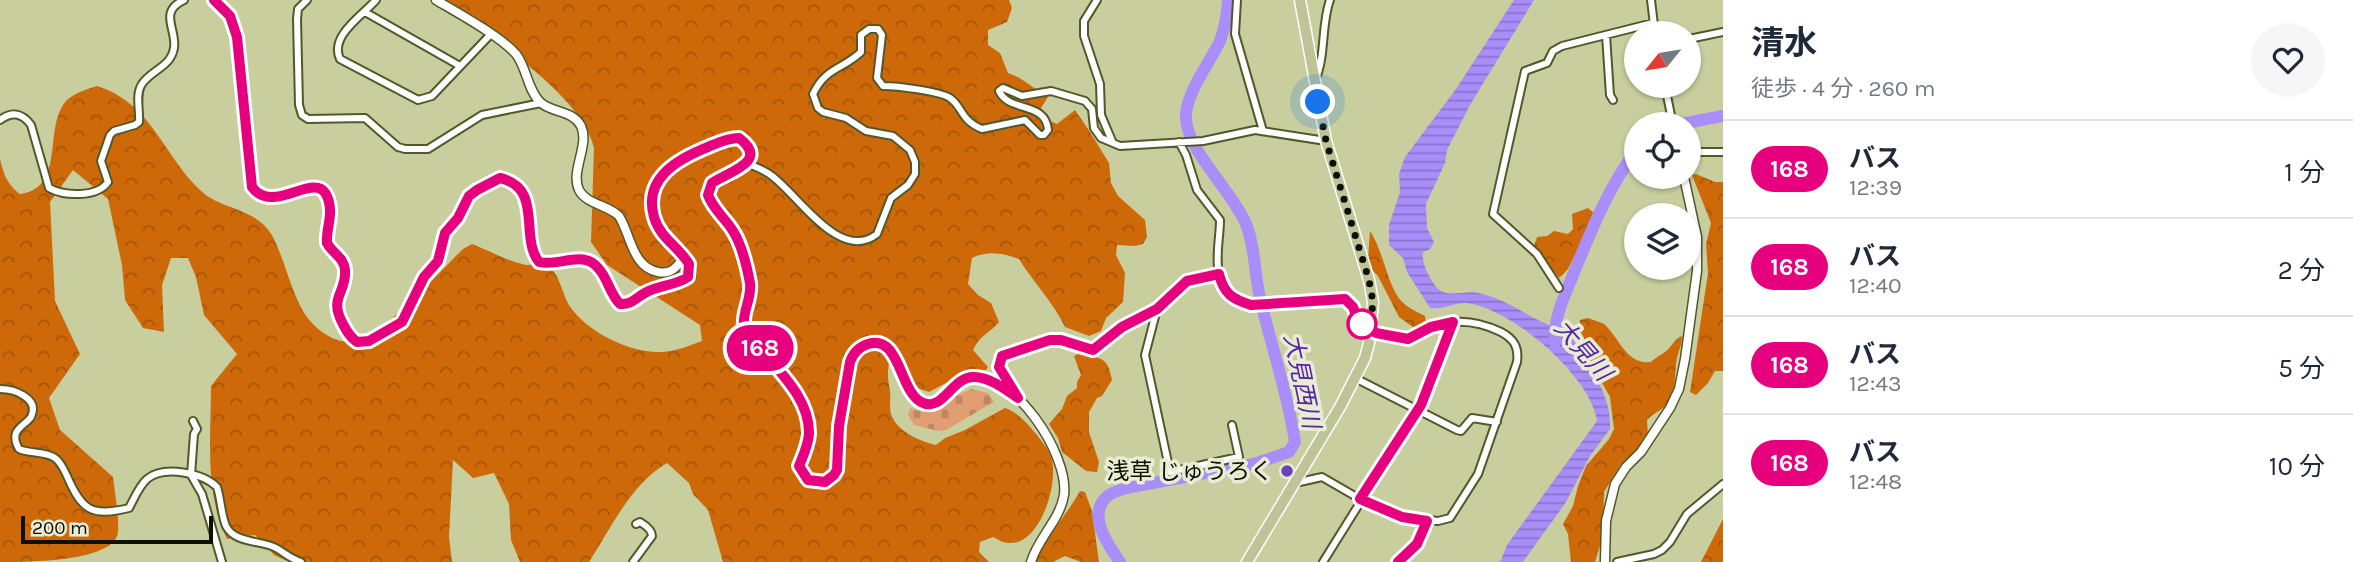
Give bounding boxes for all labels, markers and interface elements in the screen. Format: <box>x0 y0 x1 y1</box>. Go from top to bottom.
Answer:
north arrow <box>1624 21 1701 98</box>
map controls <box>1624 21 1701 280</box>
button: heart <box>2251 23 2325 97</box>
text: 清水 <box>1751 24 1817 62</box>
text: 徒歩 · 4 分 · 260 m <box>1751 75 1936 102</box>
your location <box>1300 84 1335 119</box>
button: locate <box>1624 112 1701 189</box>
text: バス <box>1849 143 1901 174</box>
text: 168 <box>1770 155 1809 183</box>
text: 1 分 <box>2284 157 2325 188</box>
text: 12:39 <box>1849 174 1902 201</box>
button: layers <box>1624 203 1701 280</box>
text: バス <box>1849 241 1901 272</box>
text: 168 <box>1770 253 1809 281</box>
text: 2 分 <box>2278 255 2325 286</box>
text: 12:40 <box>1849 272 1902 299</box>
unlabelled marker <box>1347 309 1377 339</box>
water label: 大見川 <box>1549 314 1619 389</box>
line badge: 168 <box>720 325 800 371</box>
water label: 大見西川 <box>1278 331 1326 434</box>
text: 168 <box>741 334 779 362</box>
text: バス <box>1849 339 1901 370</box>
text: 168 <box>1770 351 1809 379</box>
text: 5 分 <box>2278 353 2325 384</box>
text: 12:43 <box>1849 370 1902 397</box>
text: バス <box>1849 437 1901 468</box>
text: 168 <box>1770 449 1809 477</box>
text: 10 分 <box>2269 451 2325 482</box>
place label: 浅草 じゅうろく <box>1107 458 1273 485</box>
marker: 浅草 じゅうろく <box>1279 463 1295 479</box>
text: 12:48 <box>1849 468 1902 495</box>
scale bar <box>21 513 214 545</box>
text: 200 m <box>32 517 88 539</box>

